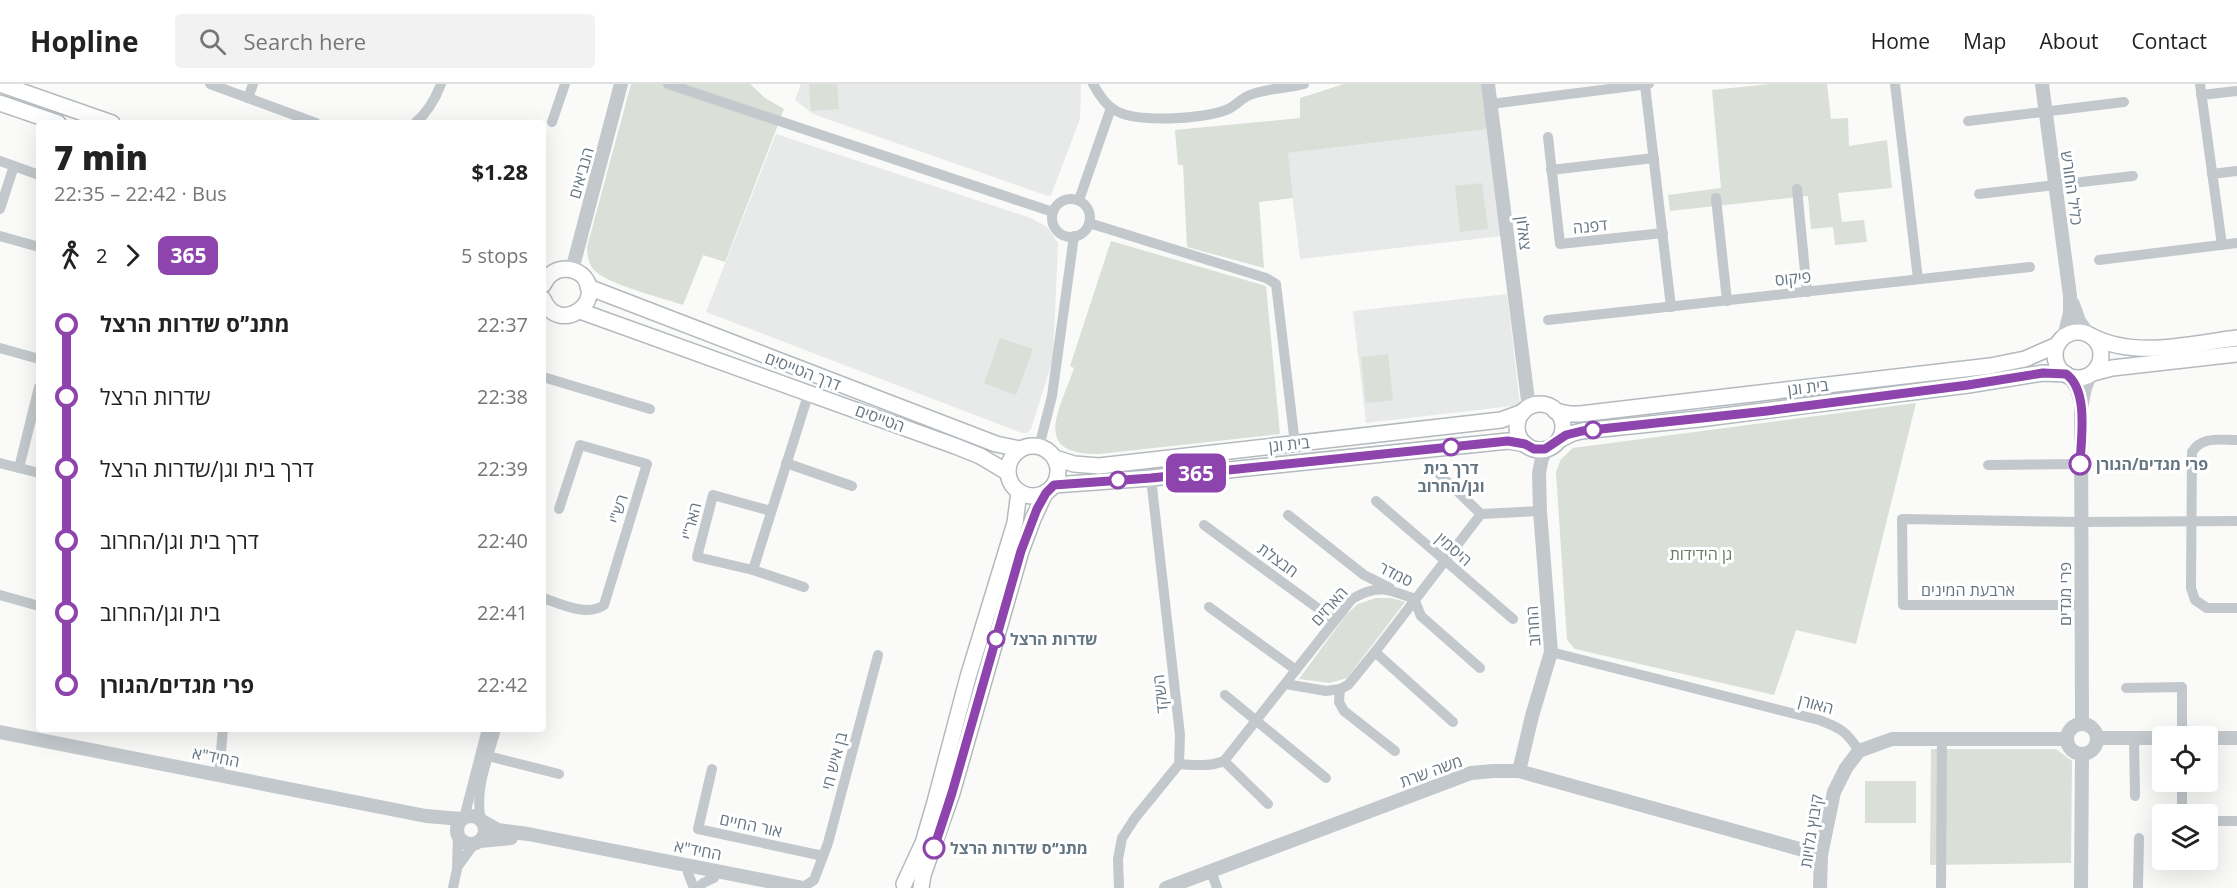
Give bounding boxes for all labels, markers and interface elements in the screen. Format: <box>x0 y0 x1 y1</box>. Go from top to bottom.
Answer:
search box <box>175 14 595 68</box>
text: Hopline <box>30 22 139 60</box>
icon: search <box>196 25 229 58</box>
text: Search here <box>244 26 366 56</box>
text: Home <box>1871 27 1930 55</box>
text: Map <box>1963 27 2006 55</box>
text: About <box>2039 27 2099 55</box>
text: Contact <box>2132 27 2207 55</box>
text: 7 min <box>54 135 148 180</box>
street label: הנביאים <box>563 145 599 201</box>
street label: כליל החורש <box>2056 149 2088 227</box>
text: $1.28 <box>471 156 528 186</box>
text: 22:35 – 22:42 · Bus <box>54 180 227 207</box>
street label: דפנה <box>1572 213 1608 239</box>
street label: צאלון <box>1511 215 1537 251</box>
icon: walk <box>54 239 87 272</box>
icon: forward <box>116 239 149 272</box>
text: 365 <box>170 241 206 269</box>
text: 2 <box>96 242 107 269</box>
text: 5 stops <box>461 242 528 269</box>
street label: פיקוס <box>1774 265 1812 291</box>
text: מתנ״ס שדרות הרצל <box>100 308 290 338</box>
text: 22:37 <box>477 311 528 338</box>
street label: דרך הטייסים <box>762 347 844 395</box>
street label: בית וגן <box>1786 374 1830 400</box>
text: שדרות הרצל <box>100 381 211 411</box>
text: 22:38 <box>477 383 528 410</box>
street label: הטייסים <box>852 399 908 437</box>
unlabelled marker <box>1584 421 1602 439</box>
street label: בית וגן <box>1267 431 1311 457</box>
marker: דרך בית וגן/החרוב <box>1442 438 1460 456</box>
text: דרך בית וגן/שדרות הרצל <box>100 453 314 483</box>
marker: פרי מגדים/הגורן <box>2069 453 2091 475</box>
place label: פרי מגדים/הגורן <box>2096 453 2208 475</box>
line badge: 365 <box>1162 454 1230 492</box>
text: 22:39 <box>477 455 528 482</box>
place label: דרך בית וגן/החרוב <box>1417 457 1485 497</box>
text: 365 <box>1178 459 1214 487</box>
unlabelled marker <box>1109 471 1127 489</box>
street label: רש"י <box>603 492 633 526</box>
street label: האר"י <box>676 500 706 542</box>
text: דרך בית וגן/החרוב <box>100 525 259 555</box>
text: 22:40 <box>477 527 528 554</box>
street label: היסמין <box>1431 527 1477 571</box>
street label: חבצלת <box>1253 538 1303 582</box>
park label: גן הידידות <box>1670 543 1732 565</box>
street label: סמדר <box>1375 556 1417 592</box>
street label: פרי מגדים <box>2054 562 2076 626</box>
street label: ארבעת המינים <box>1921 579 2015 601</box>
street label: הארזים <box>1306 582 1352 630</box>
text: בית וגן/החרוב <box>100 597 220 627</box>
text: 22:41 <box>477 599 528 626</box>
street label: החרוב <box>1521 605 1545 647</box>
place label: שדרות הרצל <box>1010 628 1098 650</box>
marker: שדרות הרצל <box>987 630 1005 648</box>
text: פרי מגדים/הגורן <box>100 669 254 699</box>
text: 22:42 <box>477 671 528 698</box>
street label: השקד <box>1147 673 1173 715</box>
street label: האורן <box>1796 689 1836 719</box>
map controls <box>2152 726 2218 870</box>
button: locate <box>2152 726 2218 792</box>
street label: בן איש חי <box>816 729 852 792</box>
street label: החיד"א <box>190 742 242 772</box>
street label: משה שרת <box>1397 750 1465 792</box>
street label: קיבוץ גלויות <box>1794 792 1828 869</box>
button: layers <box>2152 804 2218 870</box>
street label: אור החיים <box>718 808 784 842</box>
street label: החיד"א <box>672 835 724 865</box>
marker: מתנ״ס שדרות הרצל <box>923 837 945 859</box>
place label: מתנ״ס שדרות הרצל <box>950 837 1088 859</box>

